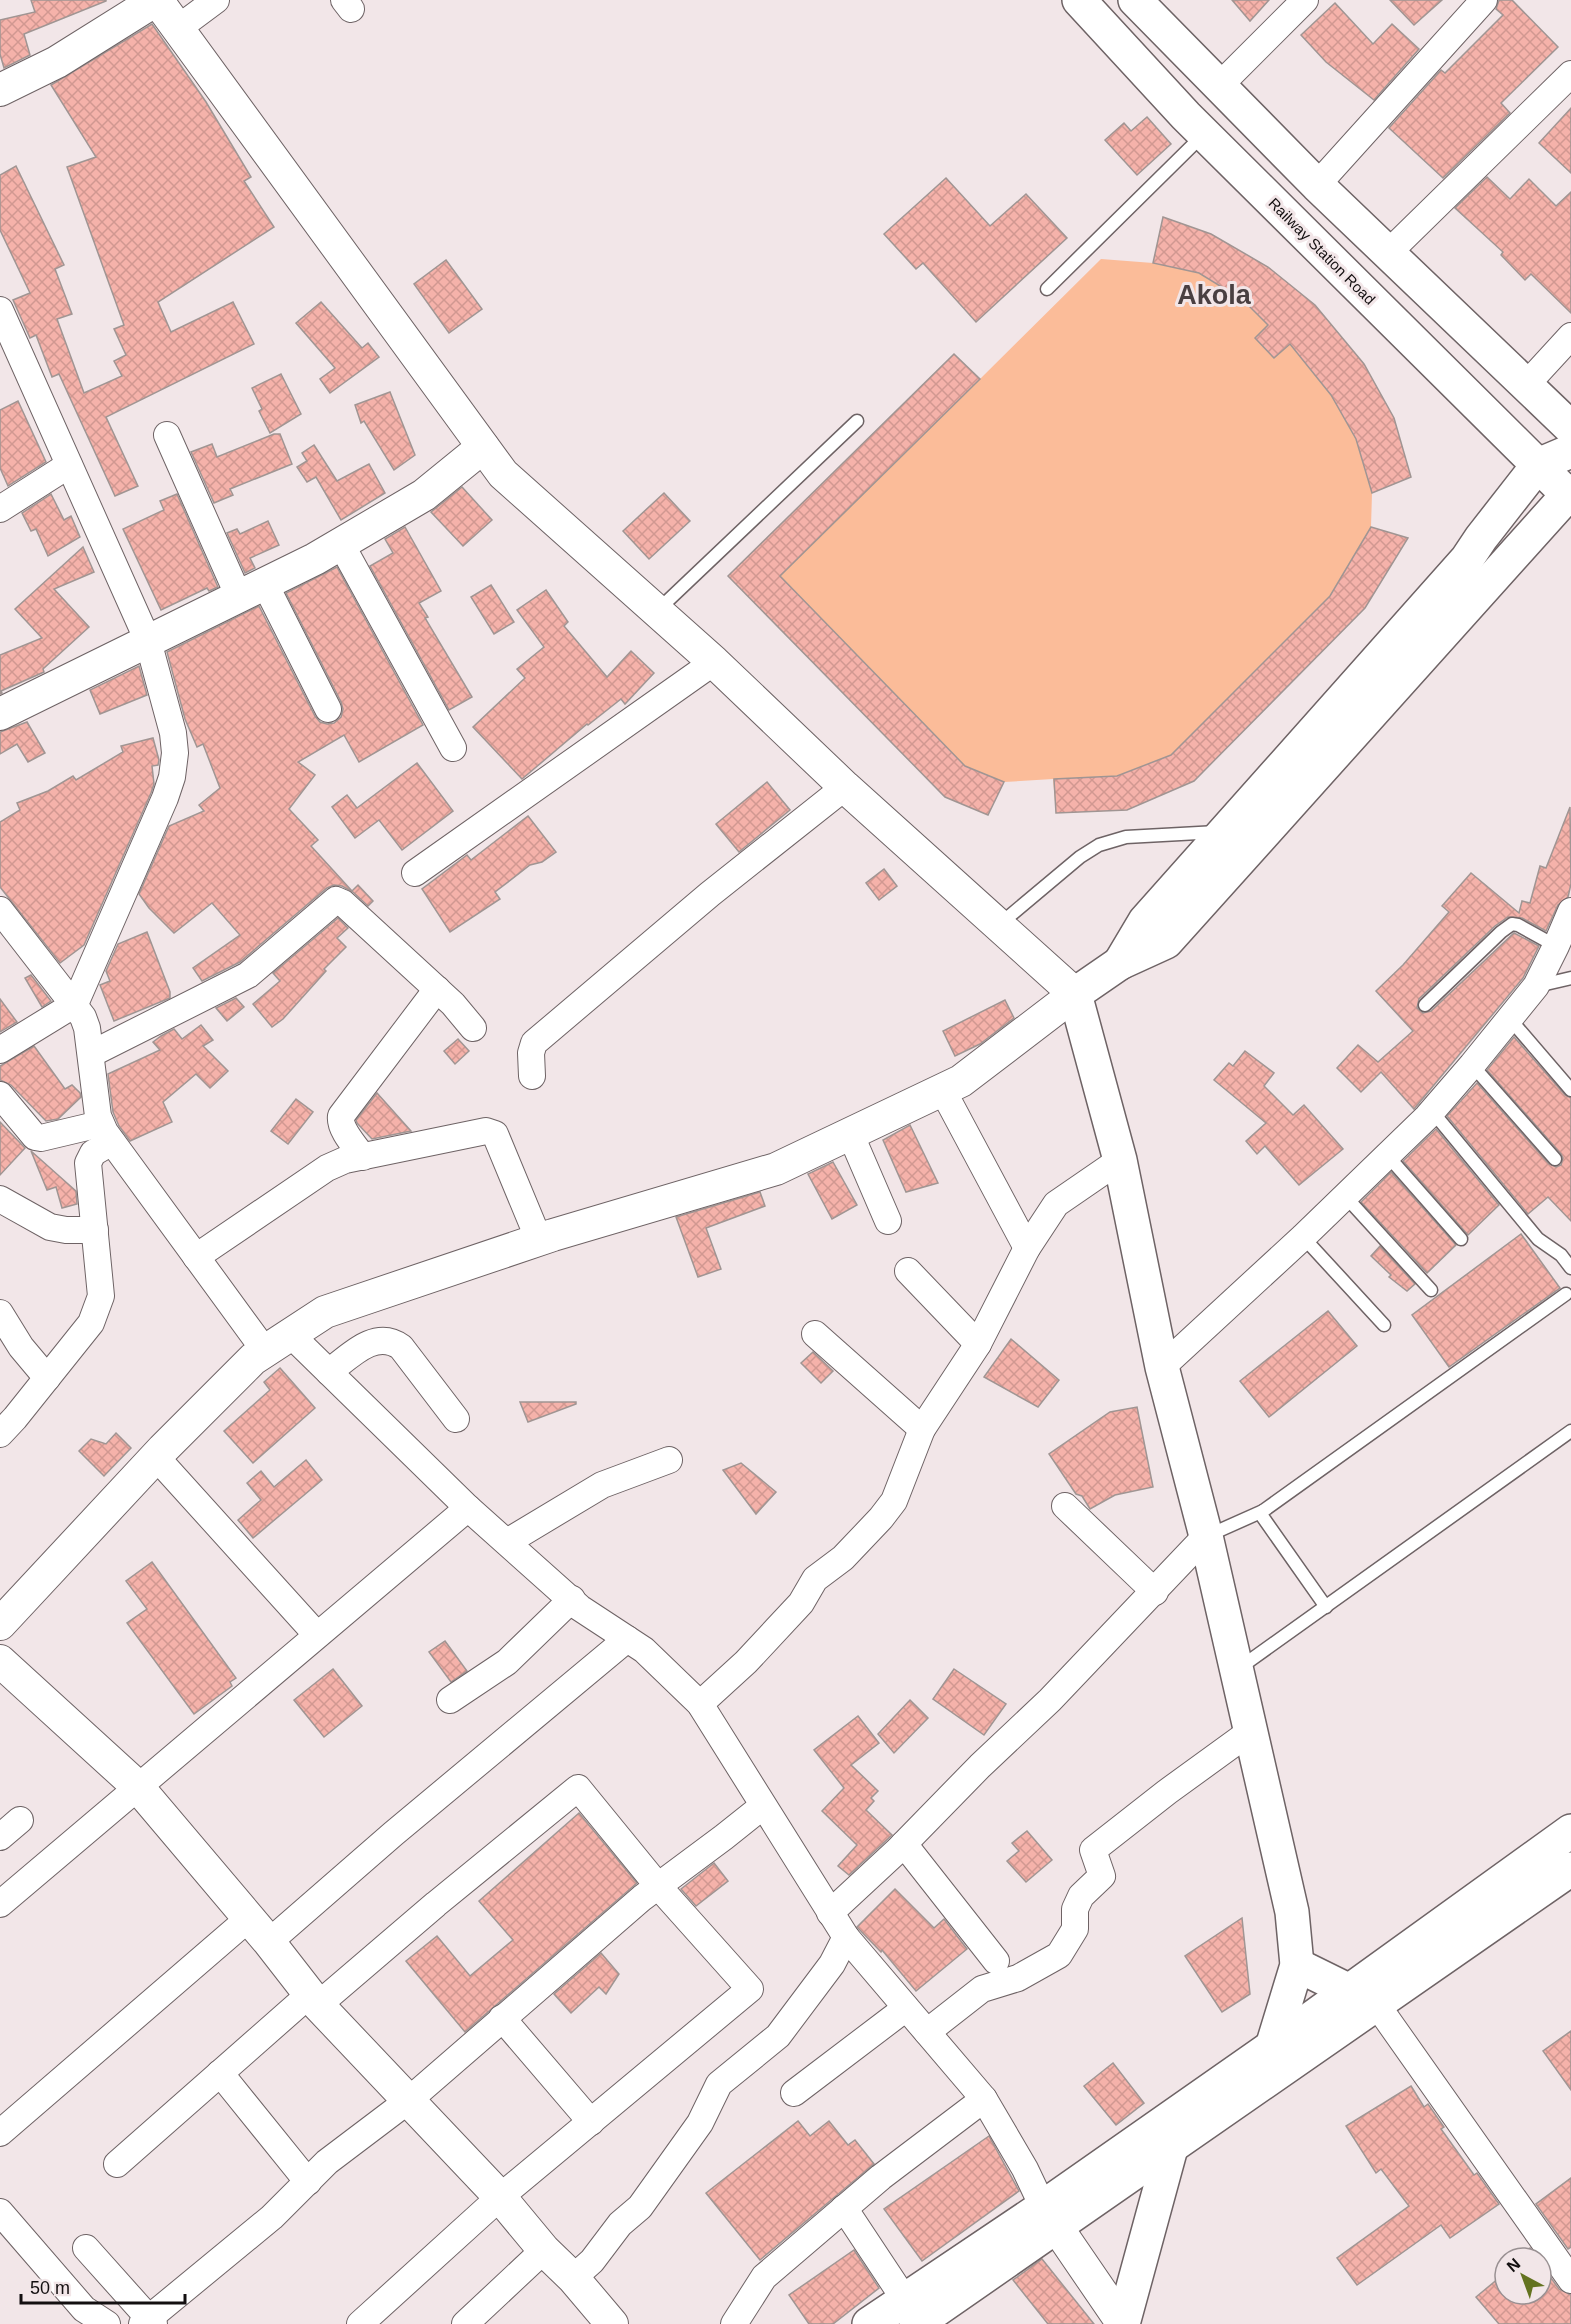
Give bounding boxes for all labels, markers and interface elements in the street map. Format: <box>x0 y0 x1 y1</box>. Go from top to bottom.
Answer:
street label: Railway Station Road <box>1265 194 1379 308</box>
district label: Akola <box>1177 280 1252 310</box>
north arrow <box>1493 2246 1553 2306</box>
text: N <box>1504 2255 1523 2275</box>
scale bar <box>21 2267 184 2305</box>
text: 50 m <box>30 2278 70 2298</box>

